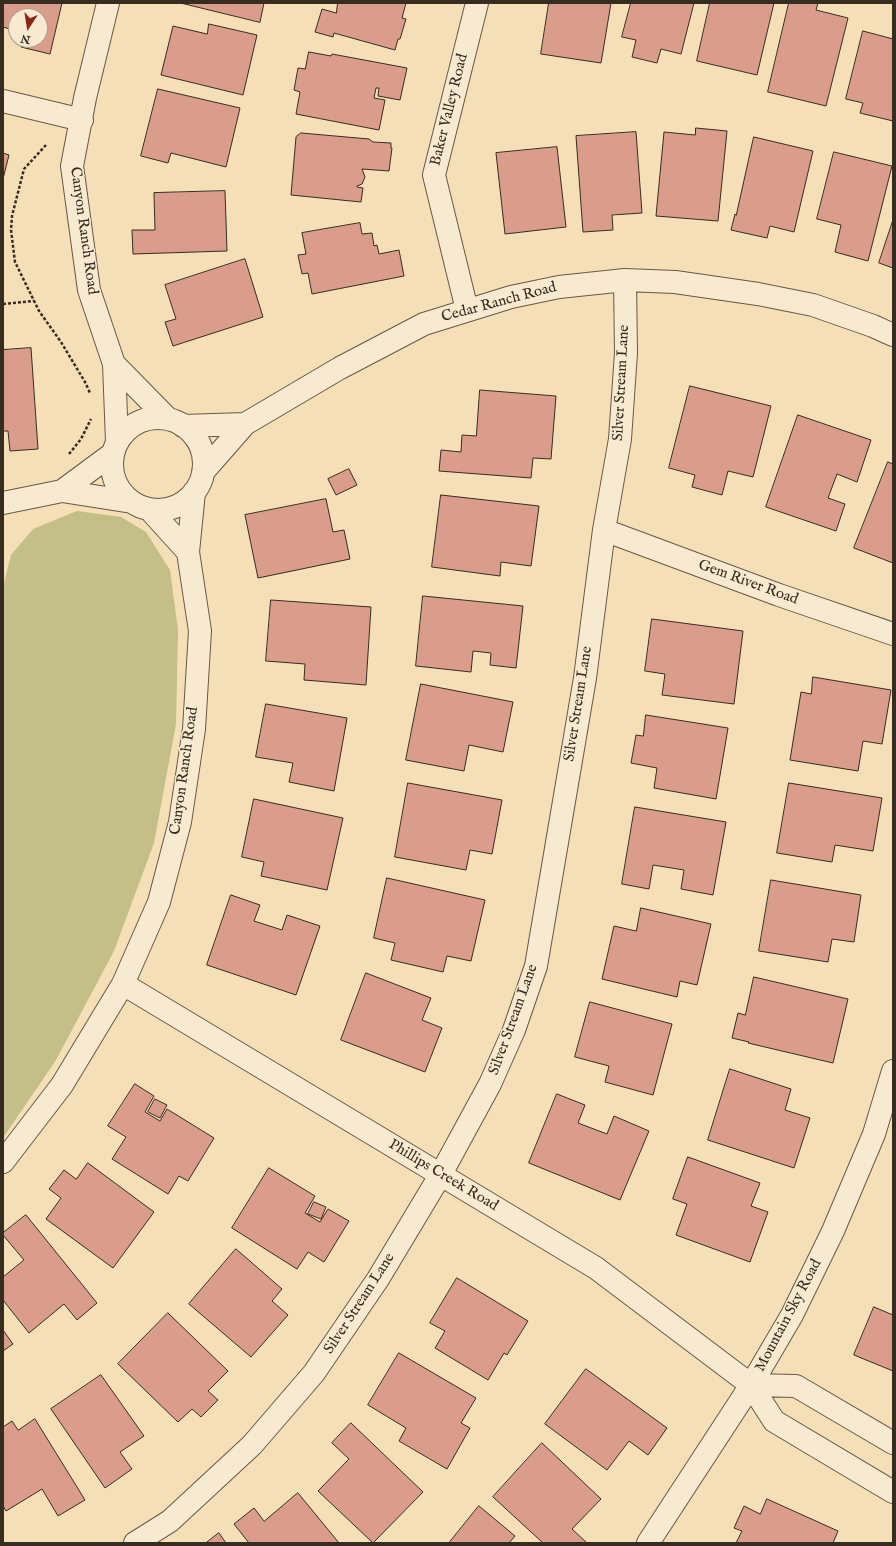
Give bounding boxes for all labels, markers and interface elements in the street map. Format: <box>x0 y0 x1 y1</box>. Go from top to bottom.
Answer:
north arrow <box>8 8 48 48</box>
text: N <box>20 31 32 47</box>
street label: Baker Valley Road <box>427 52 473 168</box>
street label: Canyon Ranch Road <box>65 166 101 296</box>
street label: Cedar Ranch Road <box>440 279 558 327</box>
street label: Silver Stream Lane <box>610 324 634 442</box>
street label: Gem River Road <box>696 557 800 609</box>
street label: Silver Stream Lane <box>561 645 597 763</box>
street label: Canyon Ranch Road <box>167 706 203 836</box>
street label: Silver Stream Lane <box>486 962 542 1078</box>
street label: Phillips Creek Road <box>385 1136 501 1216</box>
street label: Silver Stream Lane <box>321 1250 399 1358</box>
street label: Mountain Sky Road <box>752 1257 826 1375</box>

